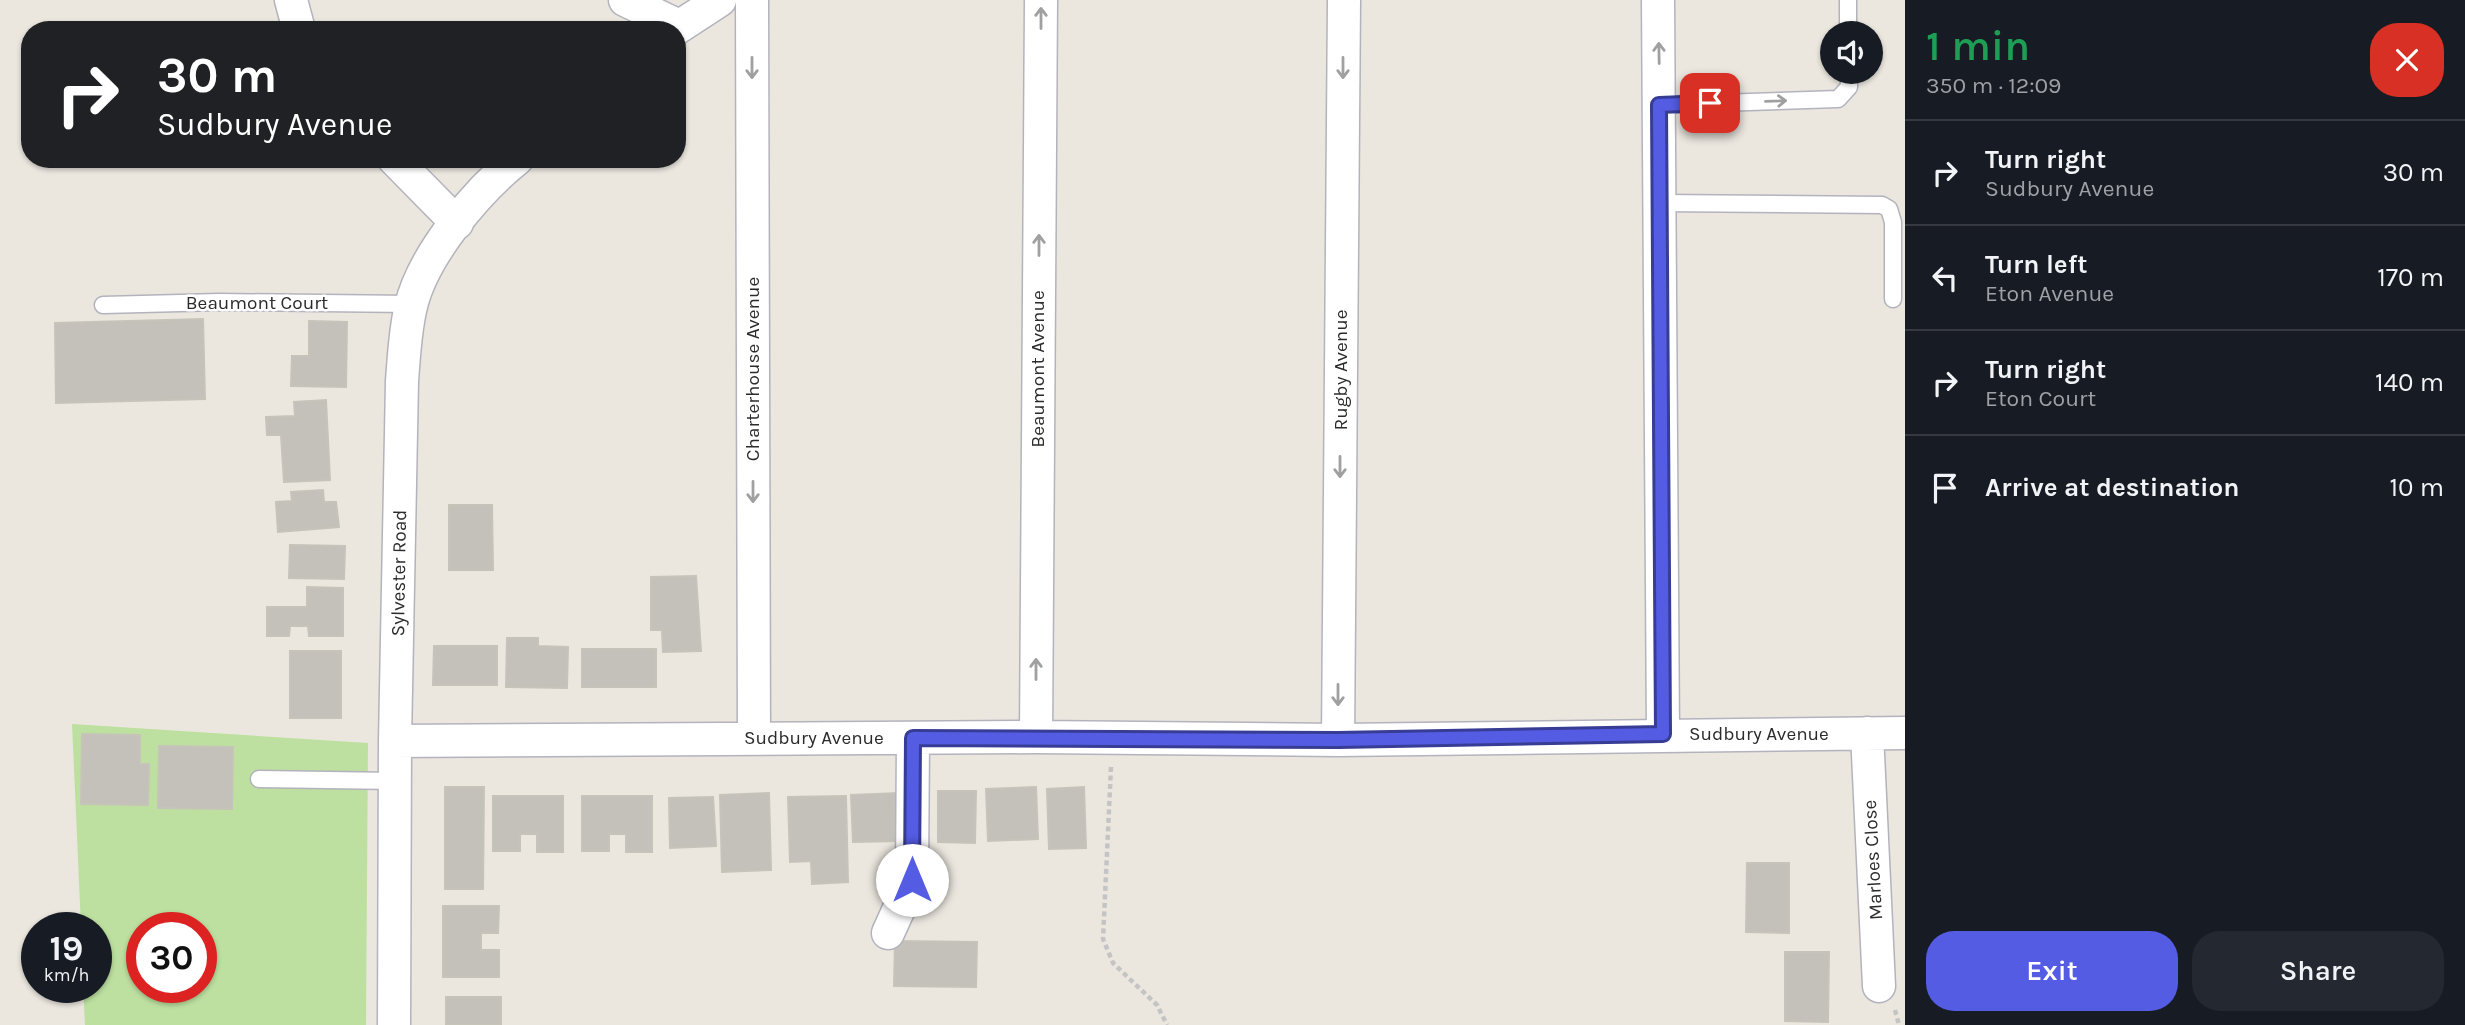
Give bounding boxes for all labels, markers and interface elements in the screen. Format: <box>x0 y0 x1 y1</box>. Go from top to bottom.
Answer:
one-way arrow <box>1034 7 1048 30</box>
map controls <box>1820 21 1883 84</box>
button: sound <box>1820 21 1883 84</box>
text: 1 min <box>1926 21 2030 71</box>
button: close <box>2370 23 2444 97</box>
one-way arrow <box>1652 42 1666 65</box>
text: 30 m <box>157 47 277 104</box>
icon: right <box>42 49 133 140</box>
one-way arrow <box>745 56 759 79</box>
one-way arrow <box>1337 56 1350 79</box>
text: 350 m · 12:09 <box>1926 72 2061 99</box>
pin <box>1680 73 1740 133</box>
icon: arrive <box>1691 84 1729 122</box>
one-way arrow <box>1765 94 1788 107</box>
text: Sudbury Avenue <box>157 106 392 143</box>
text: Turn right <box>1985 144 2106 175</box>
icon: right <box>1926 154 1964 192</box>
text: 30 m <box>2383 157 2444 188</box>
text: Sudbury Avenue <box>1985 175 2154 202</box>
one-way arrow <box>1032 234 1046 257</box>
text: Turn left <box>1985 249 2087 280</box>
icon: left <box>1926 259 1964 297</box>
text: 170 m <box>2377 262 2444 293</box>
street label: Charterhouse Avenue <box>742 277 764 461</box>
text: Eton Avenue <box>1985 280 2114 307</box>
street label: Beaumont Avenue <box>1027 290 1049 448</box>
street label: Beaumont Court <box>186 292 328 314</box>
street label: Rugby Avenue <box>1330 309 1352 431</box>
text: Turn right <box>1985 354 2106 385</box>
icon: right <box>1926 364 1964 402</box>
text: 140 m <box>2375 367 2444 398</box>
text: Eton Court <box>1985 385 2096 412</box>
one-way arrow <box>1333 455 1347 478</box>
icon: arrive <box>1926 469 1964 507</box>
text: Arrive at destination <box>1985 472 2239 503</box>
text: 10 m <box>2389 472 2444 503</box>
one-way arrow <box>746 480 760 503</box>
street label: Sylvester Road <box>387 509 411 637</box>
one-way arrow <box>1029 658 1043 681</box>
one-way arrow <box>1331 683 1345 706</box>
street label: Sudbury Avenue <box>1689 723 1829 745</box>
street label: Sudbury Avenue <box>744 727 884 749</box>
street label: Marloes Close <box>1859 799 1887 921</box>
position arrow <box>875 843 949 917</box>
speed limit sign: 30 <box>126 912 217 1003</box>
text: 19 <box>50 928 83 969</box>
button: Exit <box>1926 931 2178 1011</box>
button: Share <box>2192 931 2444 1011</box>
text: km/h <box>44 964 89 986</box>

